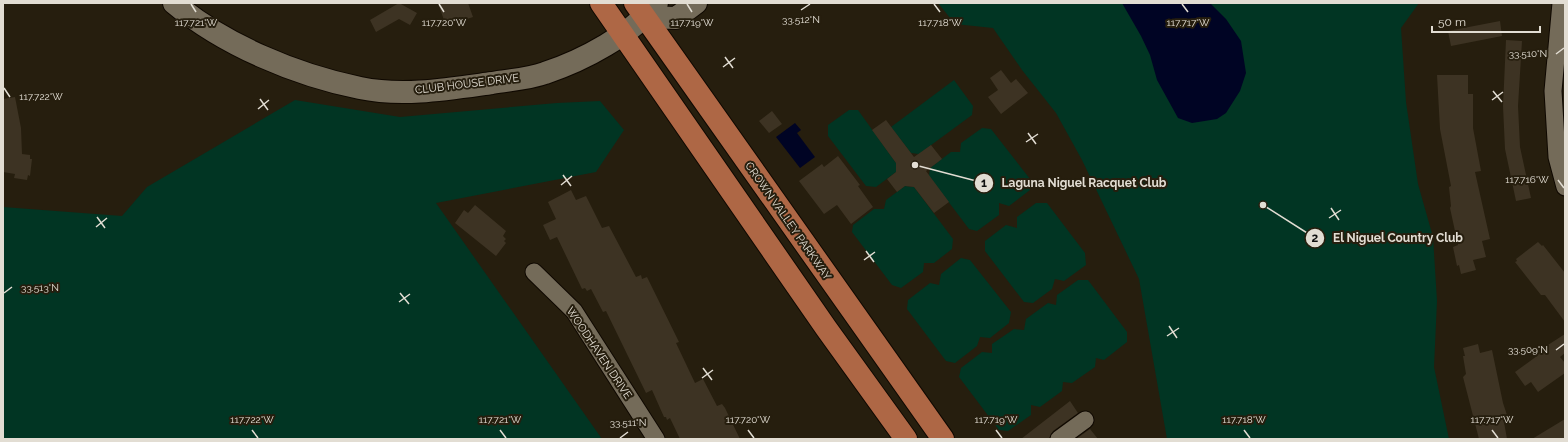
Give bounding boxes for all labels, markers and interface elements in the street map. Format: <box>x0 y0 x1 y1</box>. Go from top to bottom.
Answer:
scale bar <box>1432 8 1540 34</box>
text: 33.512°N <box>782 14 820 25</box>
text: 50 m <box>1438 15 1466 29</box>
text: 117.721°W <box>175 17 218 28</box>
text: 117.720°W <box>422 17 467 28</box>
text: 117.719°W <box>670 17 714 28</box>
text: 117.718°W <box>918 17 962 28</box>
text: 117.717°W <box>1167 17 1210 28</box>
text: 33.510°N <box>1509 48 1547 59</box>
street label: CLUB HOUSE DRIVE <box>414 71 520 97</box>
text: 117.722°W <box>19 91 63 102</box>
street label: CROWN VALLEY PARKWAY <box>742 160 834 282</box>
callout: Laguna Niguel Racquet Club <box>974 171 1175 195</box>
text: 117.716°W <box>1505 174 1549 185</box>
text: 1 <box>981 176 987 190</box>
text: Laguna Niguel Racquet Club <box>1002 176 1167 190</box>
callout: El Niguel Country Club <box>1305 226 1471 250</box>
text: 2 <box>1312 231 1319 245</box>
text: El Niguel Country Club <box>1333 231 1463 245</box>
text: 33.513°N <box>21 282 59 293</box>
street label: WOODHAVEN DRIVE <box>563 305 635 402</box>
text: 33.509°N <box>1508 344 1548 355</box>
text: 117.722°W <box>230 414 274 425</box>
text: 117.721°W <box>479 414 522 425</box>
text: 117.720°W <box>726 414 771 425</box>
text: 117.719°W <box>974 414 1018 425</box>
text: 117.718°W <box>1222 414 1266 425</box>
text: 117.717°W <box>1471 414 1514 425</box>
text: 33.511°N <box>610 417 646 428</box>

